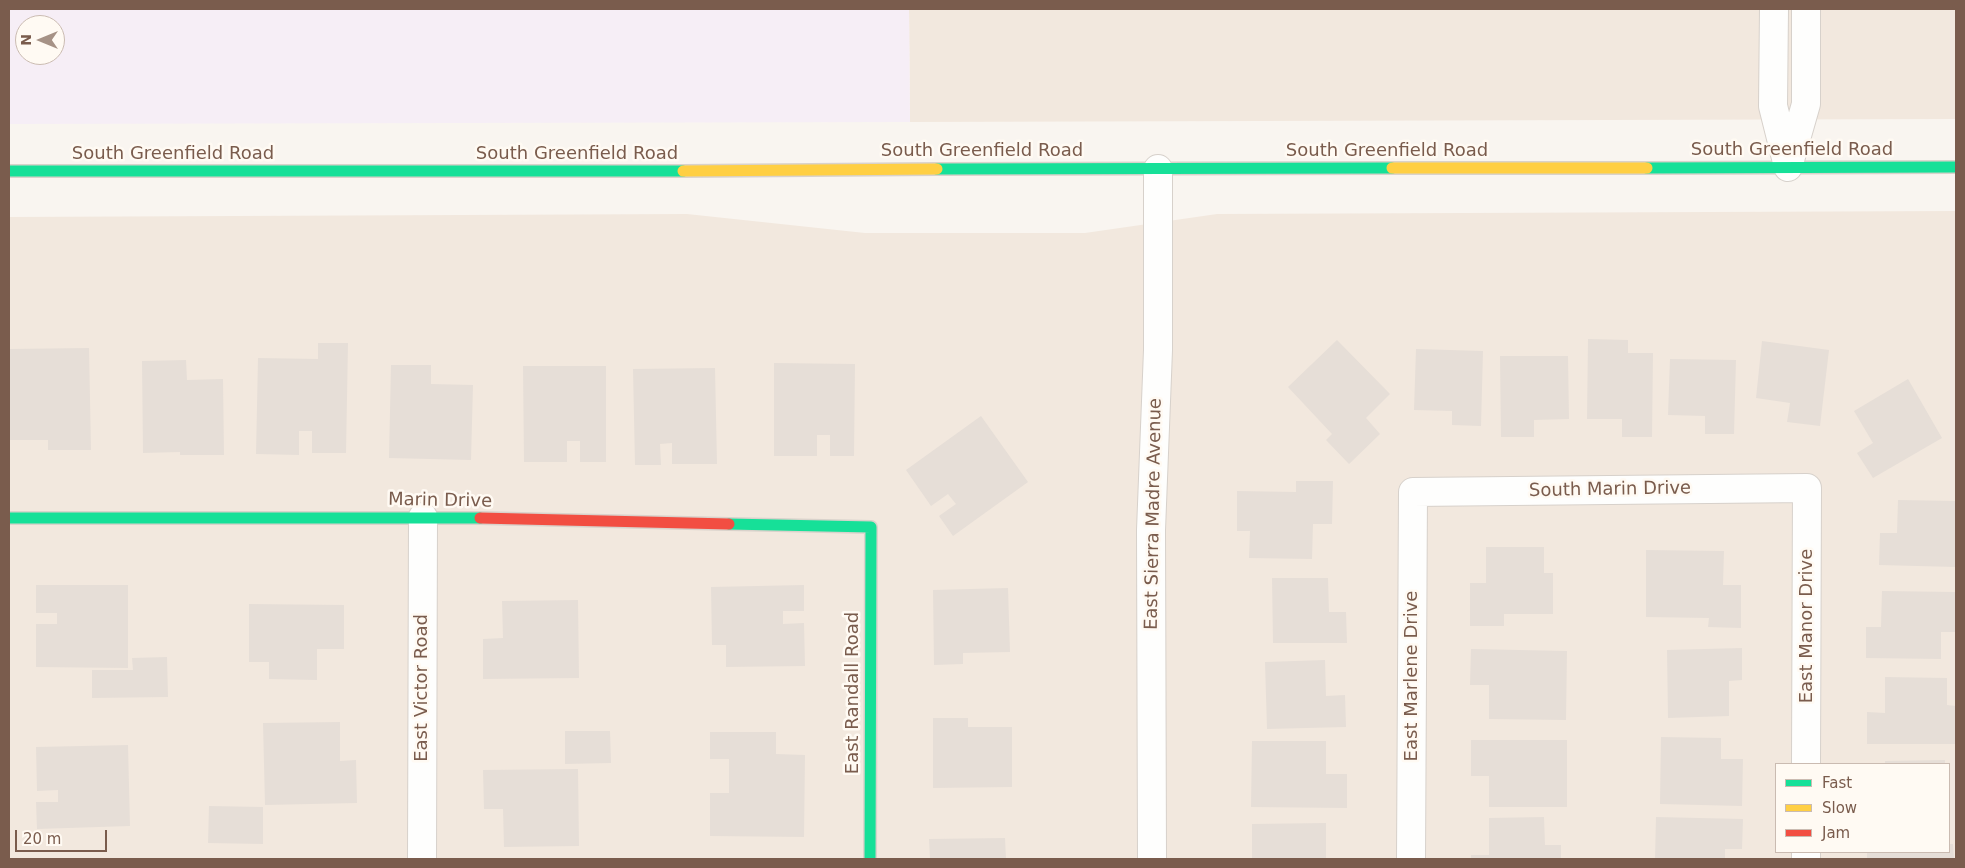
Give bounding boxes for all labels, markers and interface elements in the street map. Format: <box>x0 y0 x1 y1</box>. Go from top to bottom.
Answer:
north arrow <box>15 15 65 65</box>
text: N <box>18 34 34 46</box>
street label: South Greenfield Road <box>1691 139 1893 161</box>
street label: South Greenfield Road <box>881 140 1083 162</box>
street label: South Greenfield Road <box>1286 140 1488 162</box>
street label: South Greenfield Road <box>72 143 274 165</box>
street label: South Greenfield Road <box>476 143 678 165</box>
street label: East Sierra Madre Avenue <box>1141 398 1167 630</box>
street label: South Marin Drive <box>1529 478 1691 502</box>
street label: Marin Drive <box>388 489 492 513</box>
street label: East Manor Drive <box>1796 549 1818 703</box>
street label: East Marlene Drive <box>1401 591 1423 761</box>
street label: East Randall Road <box>842 612 864 774</box>
street label: East Victor Road <box>411 614 433 762</box>
legend <box>1775 763 1950 853</box>
text: Fast <box>1822 774 1852 792</box>
text: Slow <box>1822 799 1857 817</box>
scale bar <box>18 820 110 852</box>
text: Jam <box>1822 824 1850 842</box>
text: 20 m <box>23 830 61 848</box>

